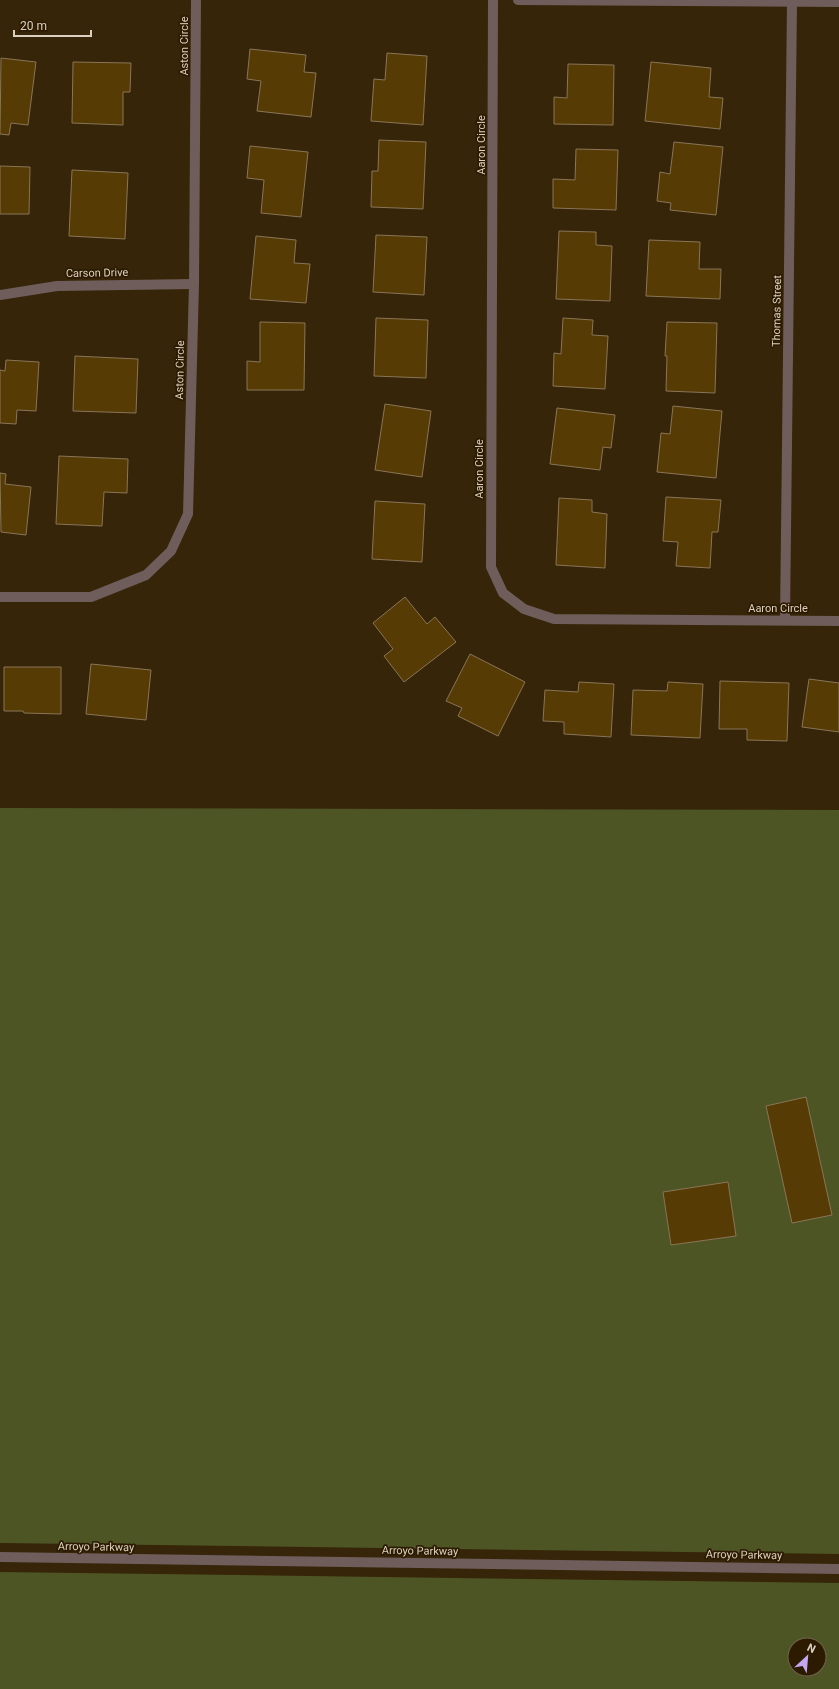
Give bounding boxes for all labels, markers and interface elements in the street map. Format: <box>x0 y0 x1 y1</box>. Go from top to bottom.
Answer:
scale bar <box>14 12 91 38</box>
street label: Aston Circle <box>178 16 191 76</box>
text: 20 m <box>20 19 47 33</box>
street label: Aaron Circle <box>475 115 488 175</box>
street label: Carson Drive <box>66 266 128 280</box>
street label: Thomas Street <box>770 275 784 347</box>
street label: Aston Circle <box>173 340 187 400</box>
street label: Aaron Circle <box>473 439 486 499</box>
street label: Aaron Circle <box>748 602 808 615</box>
street label: Arroyo Parkway <box>58 1540 135 1554</box>
street label: Arroyo Parkway <box>382 1544 459 1558</box>
street label: Arroyo Parkway <box>706 1548 783 1562</box>
north arrow <box>787 1637 827 1677</box>
text: N <box>805 1641 818 1656</box>

